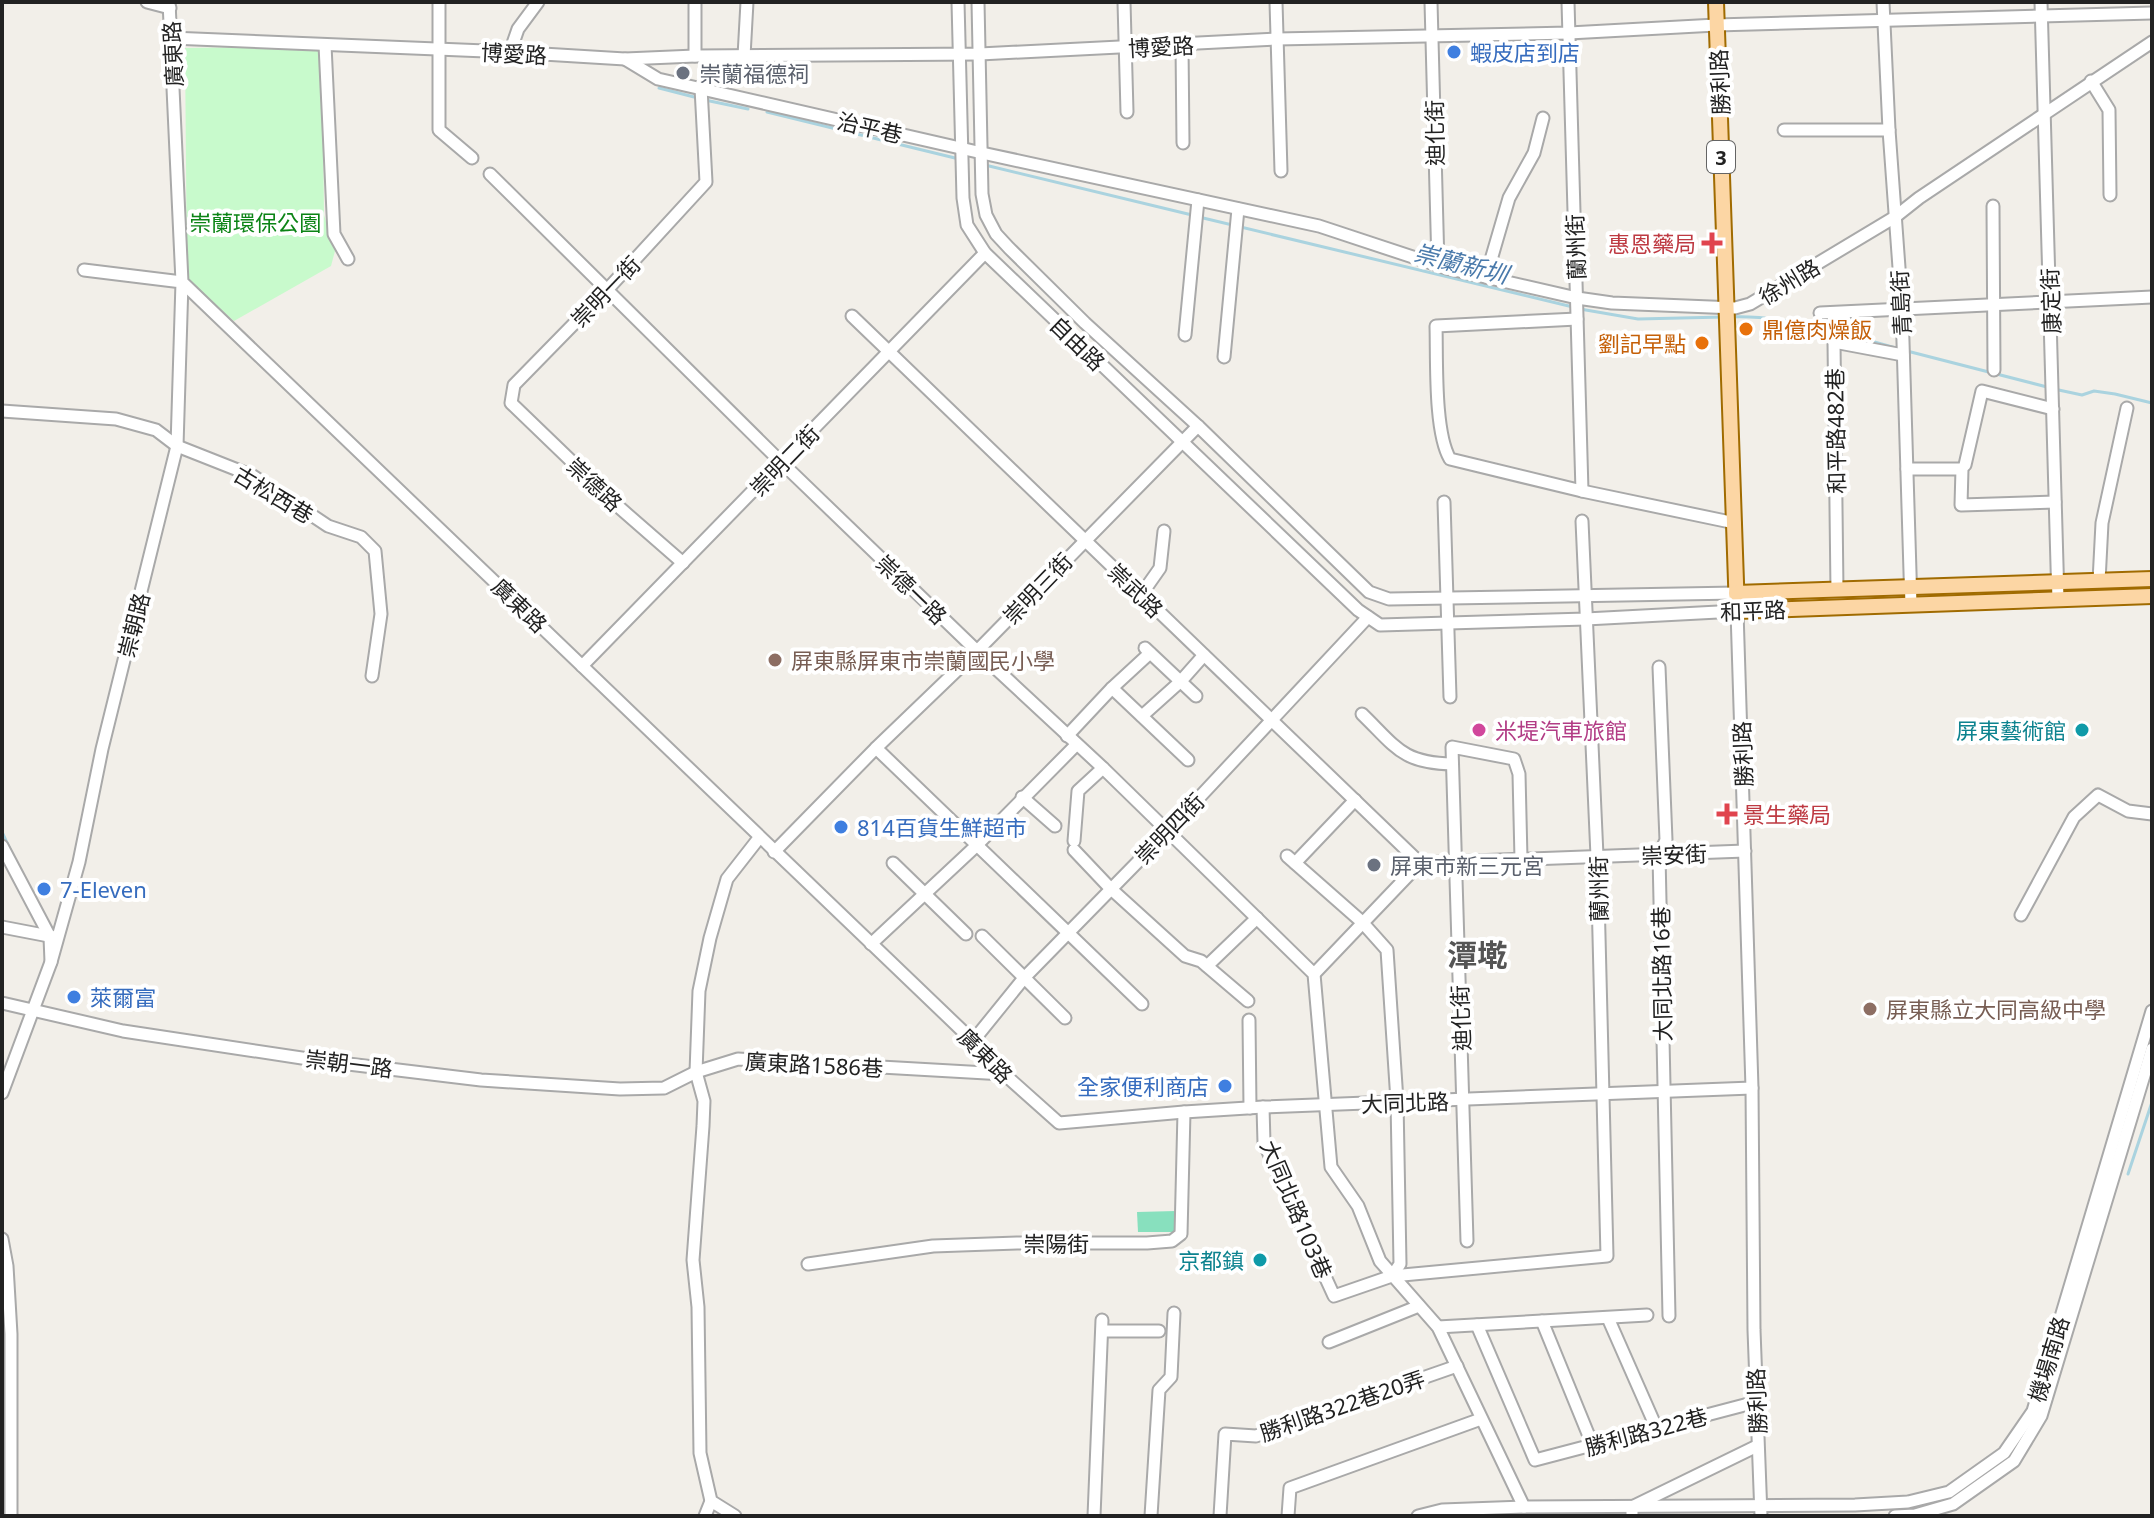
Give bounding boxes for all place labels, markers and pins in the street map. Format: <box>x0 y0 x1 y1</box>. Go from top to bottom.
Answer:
place label: 蝦皮店到店 <box>1470 37 1580 67</box>
marker: 蝦皮店到店 <box>1445 43 1463 61</box>
place label: 崇蘭福德祠 <box>699 58 809 88</box>
marker: 崇蘭福德祠 <box>674 64 692 82</box>
place label: 惠恩藥局 <box>1608 228 1696 258</box>
marker: 惠恩藥局 <box>1703 234 1721 252</box>
place label: 鼎億肉燥飯 <box>1762 314 1872 344</box>
marker: 鼎億肉燥飯 <box>1737 320 1755 338</box>
place label: 劉記早點 <box>1598 328 1686 358</box>
marker: 劉記早點 <box>1693 334 1711 352</box>
place label: 屏東縣屏東市崇蘭國民小學 <box>791 645 1055 675</box>
marker: 屏東縣屏東市崇蘭國民小學 <box>766 651 784 669</box>
place label: 米堤汽車旅館 <box>1495 715 1627 745</box>
place label: 屏東藝術館 <box>1956 715 2066 745</box>
marker: 米堤汽車旅館 <box>1470 721 1488 739</box>
marker: 屏東藝術館 <box>2073 721 2091 739</box>
place label: 景生藥局 <box>1743 799 1831 829</box>
marker: 景生藥局 <box>1718 805 1736 823</box>
place label: 814百貨生鮮超市 <box>857 812 1027 842</box>
marker: 814百貨生鮮超市 <box>832 818 850 836</box>
place label: 屏東市新三元宮 <box>1390 850 1544 880</box>
marker: 屏東市新三元宮 <box>1365 856 1383 874</box>
place label: 7-Eleven <box>60 874 147 904</box>
marker: 7-Eleven <box>35 880 53 898</box>
place label: 萊爾富 <box>90 982 156 1012</box>
marker: 萊爾富 <box>65 988 83 1006</box>
place label: 屏東縣立大同高級中學 <box>1886 994 2106 1024</box>
marker: 屏東縣立大同高級中學 <box>1861 1000 1879 1018</box>
place label: 全家便利商店 <box>1077 1071 1209 1101</box>
marker: 全家便利商店 <box>1216 1077 1234 1095</box>
place label: 京都鎮 <box>1178 1245 1244 1275</box>
marker: 京都鎮 <box>1251 1251 1269 1269</box>

